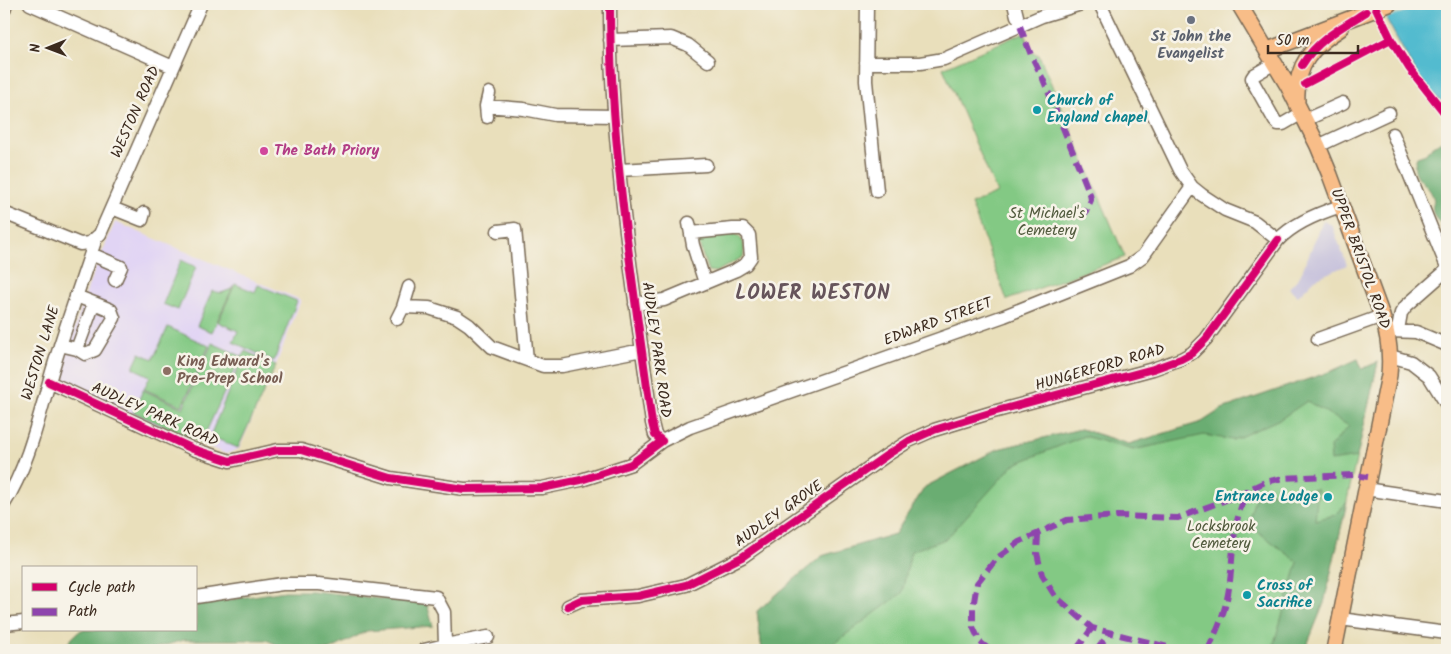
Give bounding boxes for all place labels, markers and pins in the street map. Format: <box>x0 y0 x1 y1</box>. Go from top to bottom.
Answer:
marker: St John the Evangelist <box>1185 14 1197 26</box>
place label: St John the Evangelist <box>1151 25 1232 66</box>
place label: Church of England chapel <box>1047 89 1147 130</box>
marker: Church of England chapel <box>1031 104 1043 116</box>
place label: The Bath Priory <box>274 139 380 163</box>
marker: The Bath Priory <box>258 145 270 157</box>
place label: King Edward's Pre-Prep School <box>177 350 283 391</box>
marker: King Edward's Pre-Prep School <box>161 365 173 377</box>
place label: Entrance Lodge <box>1215 485 1319 509</box>
marker: Entrance Lodge <box>1322 491 1334 503</box>
place label: Cross of Sacrifice <box>1257 574 1313 615</box>
marker: Cross of Sacrifice <box>1241 589 1253 601</box>

